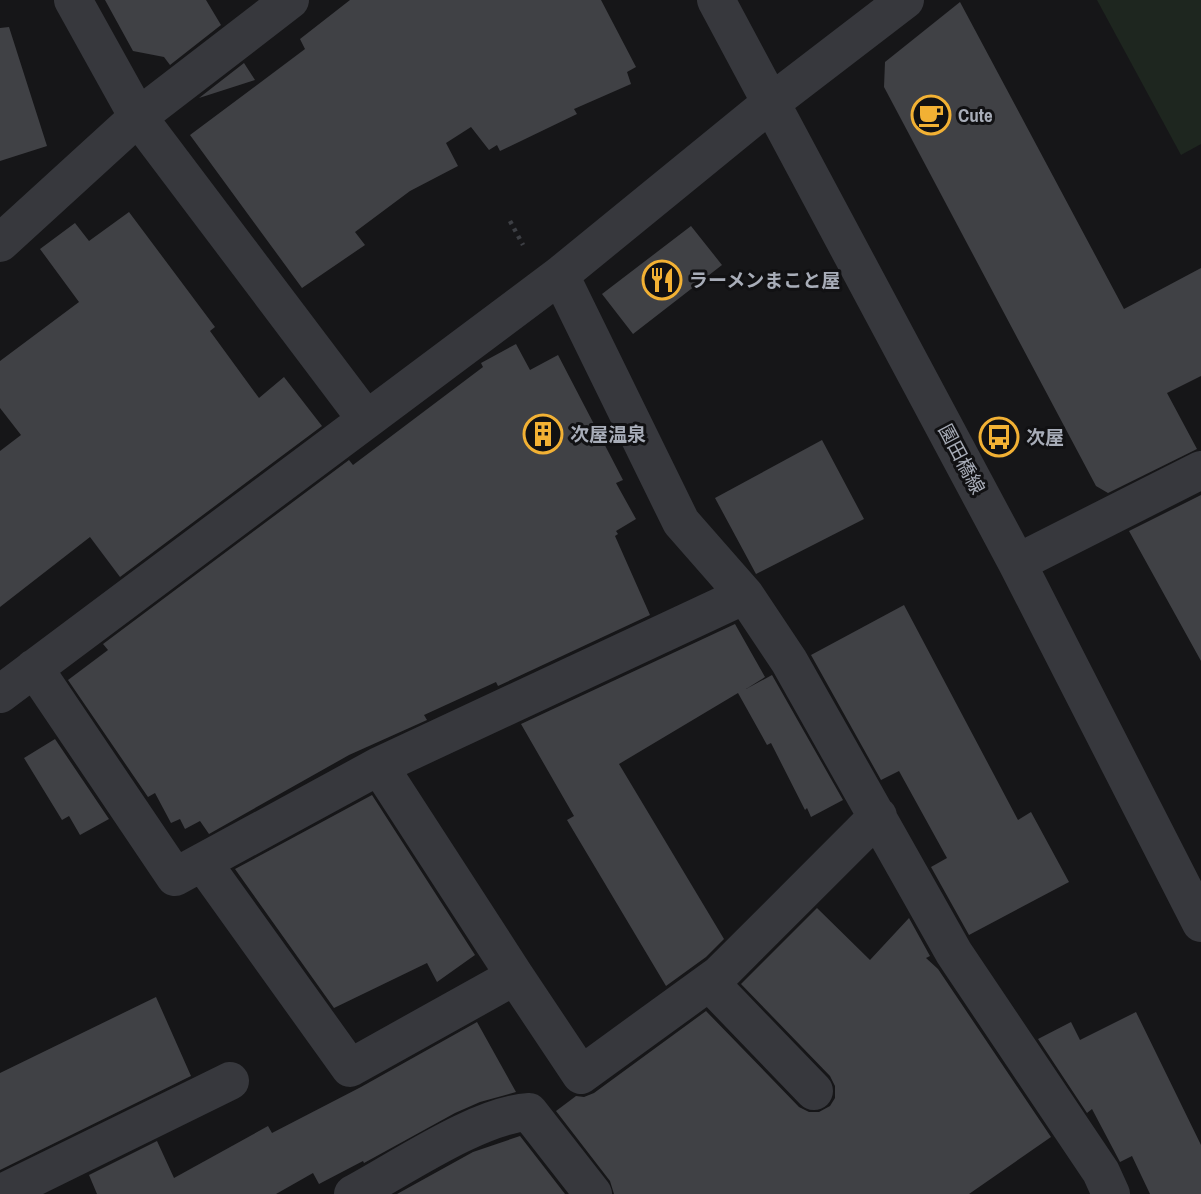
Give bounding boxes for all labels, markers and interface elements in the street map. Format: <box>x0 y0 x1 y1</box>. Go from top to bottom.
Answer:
cafe icon: Cute <box>910 94 952 136</box>
place label: Cute <box>958 102 993 128</box>
restaurant icon: ラーメンまこと屋 <box>641 259 683 301</box>
place label: ラーメンまこと屋 <box>689 267 840 293</box>
building icon: 次屋温泉 <box>522 413 564 455</box>
bus stop icon: 次屋 <box>978 416 1020 458</box>
street label: 園田橋線 <box>933 419 991 499</box>
place label: 次屋温泉 <box>570 421 646 447</box>
place label: 次屋 <box>1026 424 1064 450</box>

